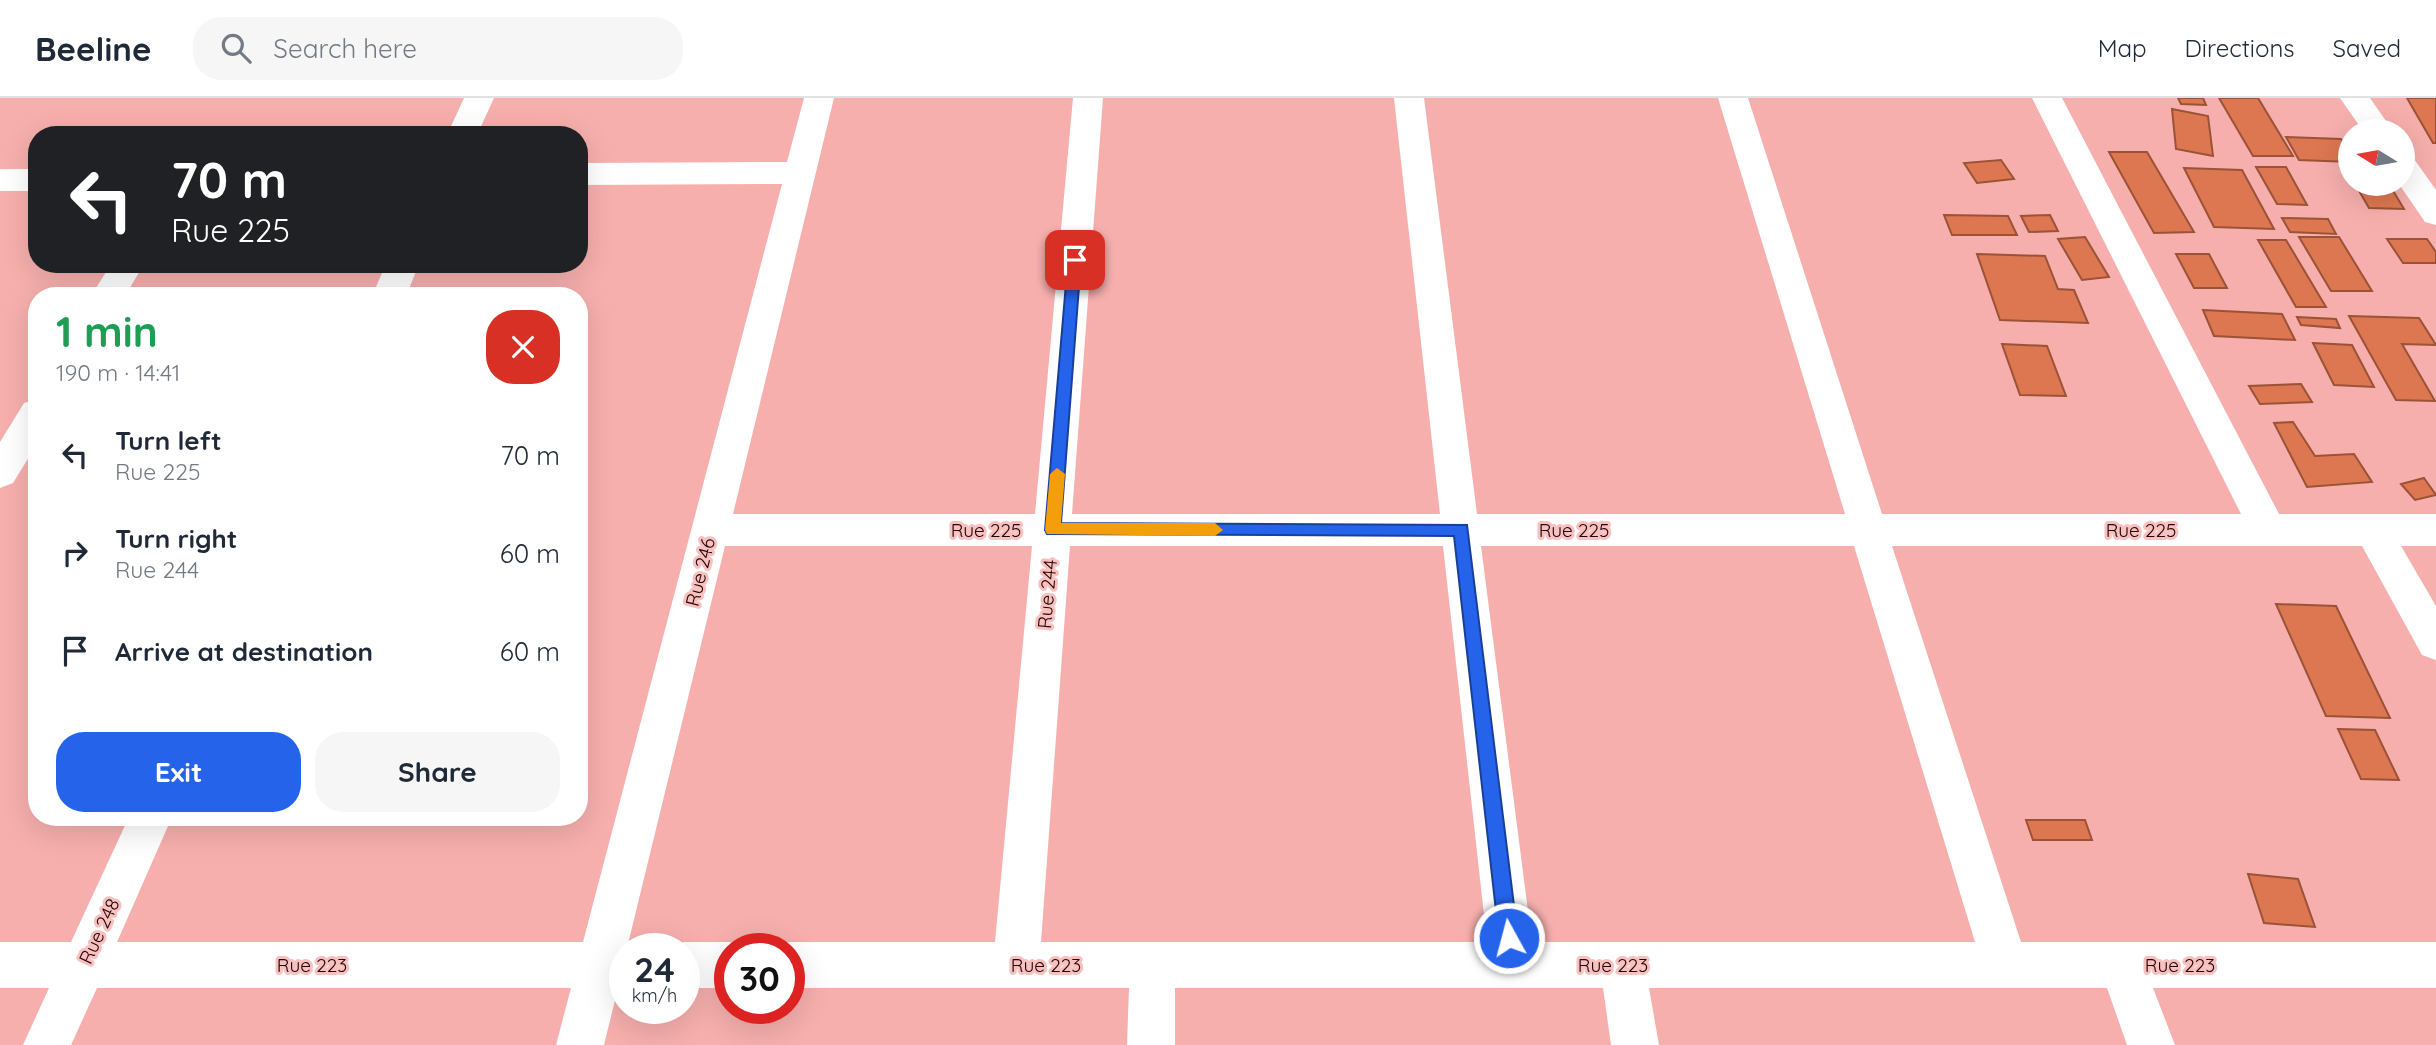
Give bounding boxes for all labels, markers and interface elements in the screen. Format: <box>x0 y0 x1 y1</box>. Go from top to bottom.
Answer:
search box <box>193 17 683 80</box>
text: Beeline <box>35 28 151 69</box>
icon: search <box>217 29 255 67</box>
text: Search here <box>273 32 417 65</box>
text: Map <box>2098 33 2147 63</box>
text: Directions <box>2185 33 2295 63</box>
text: Saved <box>2333 33 2401 63</box>
north arrow <box>2338 119 2415 196</box>
map controls <box>2338 119 2415 196</box>
text: 70 m <box>171 149 287 210</box>
icon: left <box>56 154 147 245</box>
text: Rue 225 <box>171 210 290 250</box>
pin <box>1045 230 1105 290</box>
icon: arrive <box>1056 241 1094 279</box>
text: 1 min <box>56 305 158 358</box>
button: close <box>486 310 560 384</box>
text: 190 m · 14:41 <box>56 358 180 387</box>
text: Turn left <box>115 424 222 457</box>
icon: left <box>56 436 94 474</box>
text: 70 m <box>500 439 560 472</box>
text: Rue 225 <box>115 457 201 486</box>
street label: Rue 225 <box>951 518 1021 542</box>
street label: Rue 225 <box>1539 518 1609 542</box>
street label: Rue 225 <box>2106 518 2176 542</box>
text: Turn right <box>115 522 237 555</box>
icon: right <box>56 534 94 572</box>
street label: Rue 246 <box>680 535 720 609</box>
text: 60 m <box>500 537 560 570</box>
text: Rue 244 <box>115 555 199 584</box>
street label: Rue 244 <box>1032 558 1062 630</box>
icon: arrive <box>56 632 94 670</box>
text: Arrive at destination <box>115 635 373 668</box>
text: 60 m <box>500 635 560 668</box>
button: Exit <box>56 732 301 812</box>
button: Share <box>315 732 560 812</box>
street label: Rue 248 <box>73 894 125 968</box>
position arrow <box>1472 901 1546 975</box>
speed limit sign: 30 <box>714 933 805 1024</box>
text: 24 <box>634 947 675 991</box>
street label: Rue 223 <box>277 953 347 977</box>
street label: Rue 223 <box>1011 953 1081 977</box>
street label: Rue 223 <box>1578 953 1648 977</box>
street label: Rue 223 <box>2145 953 2215 977</box>
text: km/h <box>632 984 677 1007</box>

